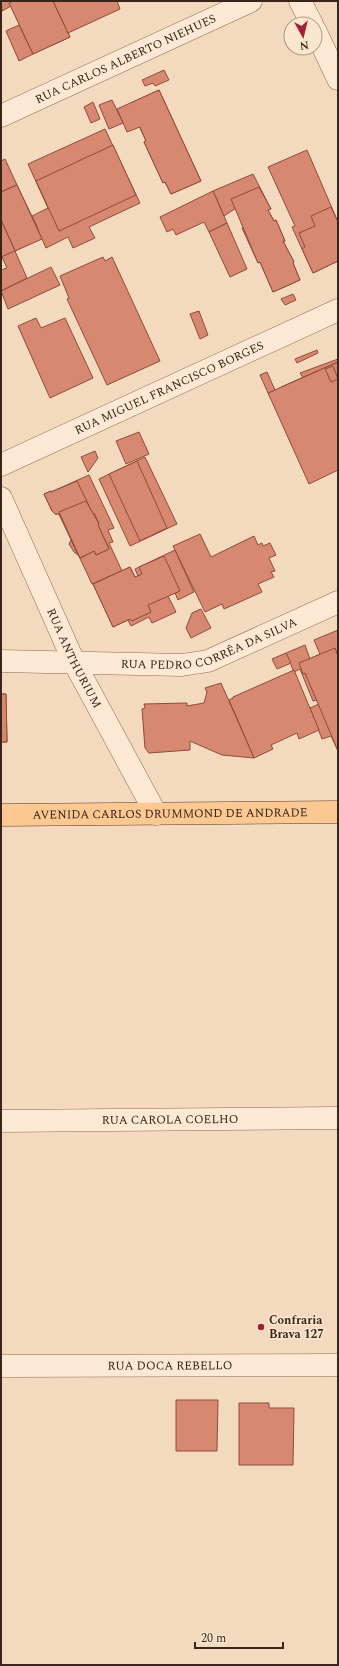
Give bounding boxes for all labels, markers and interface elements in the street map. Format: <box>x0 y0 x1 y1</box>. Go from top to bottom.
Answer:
street label: RUA CARLOS ALBERTO NIEHUES <box>32 9 219 109</box>
north arrow <box>283 16 323 56</box>
text: N <box>299 36 310 54</box>
street label: RUA MIGUEL FRANCISCO BORGES <box>72 336 267 440</box>
street label: RUA ANTHURIUM <box>41 605 106 712</box>
street label: RUA PEDRO CORRÊA DA SILVA <box>121 613 300 675</box>
street label: AVENIDA CARLOS DRUMMOND DE ANDRADE <box>32 803 308 825</box>
street label: RUA CAROLA COELHO <box>102 1110 238 1130</box>
place label: Confraria Brava 127 <box>269 1311 324 1344</box>
marker: Confraria Brava 127 <box>256 1322 266 1332</box>
street label: RUA DOCA REBELLO <box>107 1356 233 1376</box>
scale bar <box>195 1624 283 1650</box>
text: 20 m <box>201 1629 226 1648</box>

